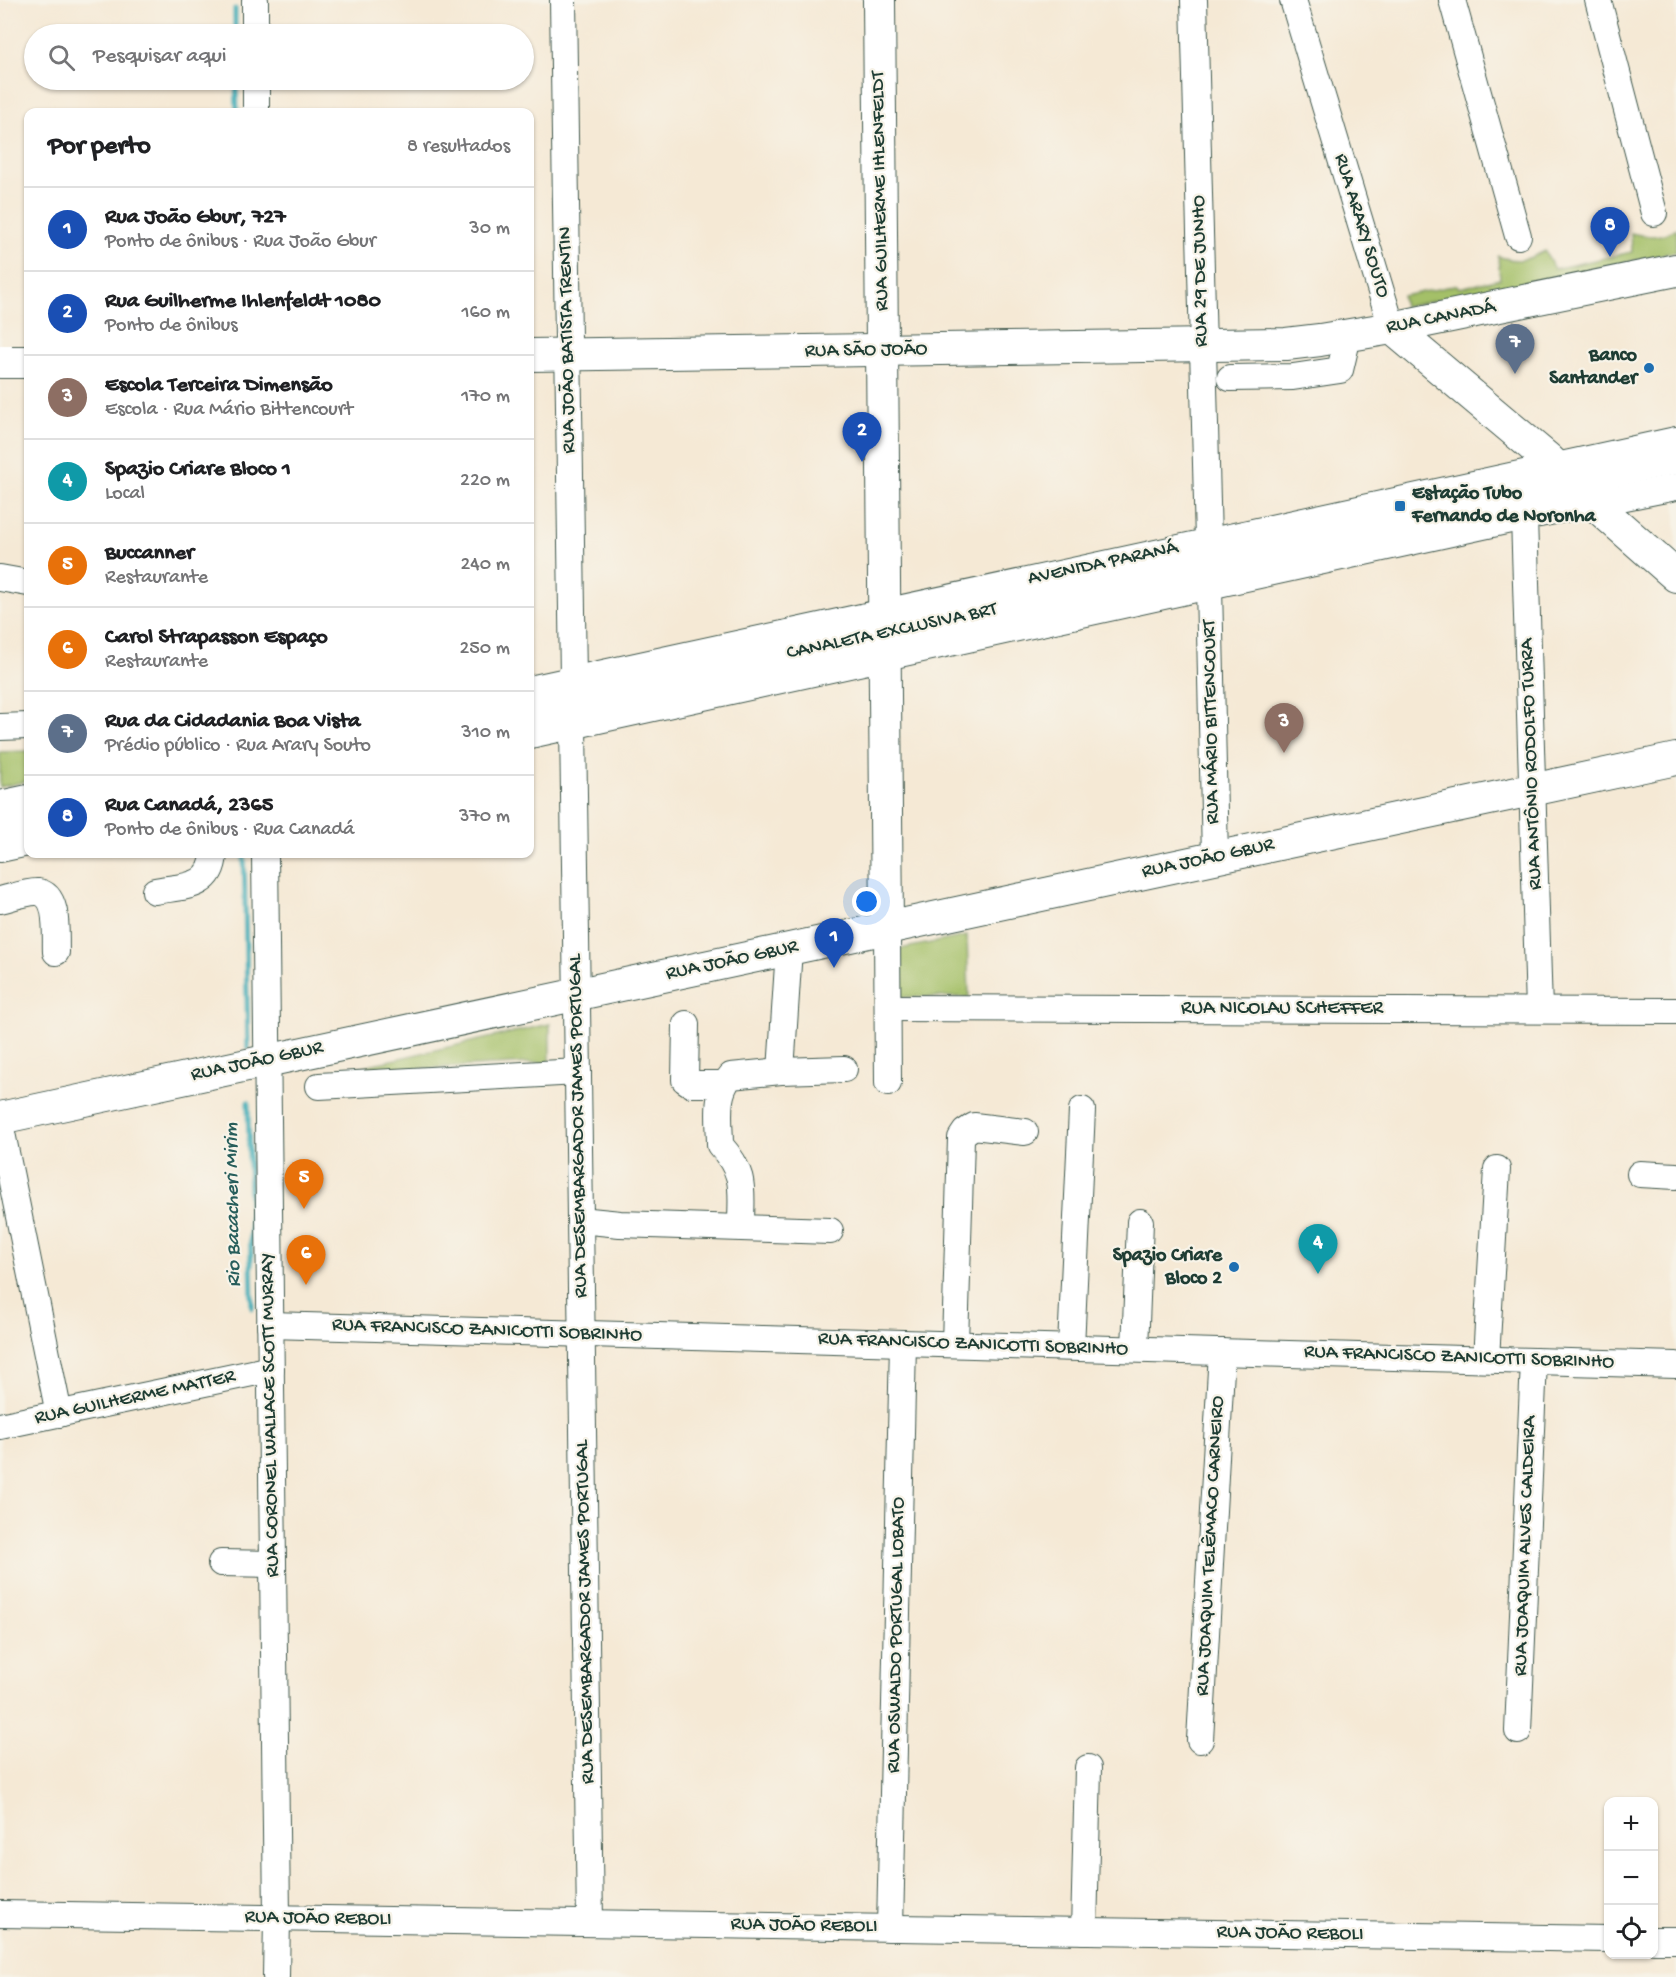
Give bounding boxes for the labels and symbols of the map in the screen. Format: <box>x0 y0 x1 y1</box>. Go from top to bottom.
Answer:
street label: RUA GUILHERME IHLENFELDT <box>867 69 895 311</box>
street label: RUA ARARY SOUTO <box>1328 151 1394 301</box>
street label: RUA 29 DE JUNHO <box>1188 195 1214 347</box>
pin: 8 <box>1590 208 1630 257</box>
street label: RUA JOÃO BATISTA TRENTIN <box>554 226 581 454</box>
street label: RUA CANADÁ <box>1384 294 1499 340</box>
pin: 7 <box>1496 324 1534 374</box>
street label: RUA SÃO JOÃO <box>804 337 928 364</box>
place label: Banco Santander <box>1549 345 1639 391</box>
marker: Banco Santander <box>1642 361 1656 375</box>
pin: 2 <box>842 412 882 462</box>
place label: Estação Tubo Fernando de Noronha <box>1411 483 1597 529</box>
marker: Estação Tubo Fernando de Noronha <box>1393 499 1407 513</box>
street label: AVENIDA PARANÁ <box>1025 535 1181 591</box>
street label: CANALETA EXCLUSIVA BRT <box>785 598 1001 666</box>
street label: RUA MÁRIO BITTENCOURT <box>1197 618 1225 825</box>
street label: RUA ANTÔNIO RODOLFO TURRA <box>1516 637 1548 890</box>
pin: 3 <box>1264 704 1304 753</box>
street label: RUA JOÃO GBUR <box>1140 832 1278 884</box>
your location <box>852 887 881 916</box>
pin: 1 <box>814 918 854 968</box>
street label: RUA JOÃO GBUR <box>664 934 802 986</box>
street label: RUA DESEMBARGADOR JAMES PORTUGAL <box>564 953 594 1298</box>
street label: RUA NICOLAU SCHEFFER <box>1181 998 1385 1021</box>
street label: RUA JOÃO GBUR <box>189 1035 327 1087</box>
water label: Rio Bacacheri Mirim <box>220 1122 248 1288</box>
pin: 5 <box>284 1160 324 1209</box>
pin: 4 <box>1298 1224 1338 1274</box>
pin: 6 <box>286 1236 326 1285</box>
place label: Spazio Criare Bloco 2 <box>1113 1245 1223 1291</box>
street label: RUA CORONEL WALLACE SCOTT MURRAY <box>257 1253 285 1577</box>
marker: Spazio Criare Bloco 2 <box>1227 1260 1241 1274</box>
street label: RUA FRANCISCO ZANICOTTI SOBRINHO <box>331 1314 643 1348</box>
street label: RUA FRANCISCO ZANICOTTI SOBRINHO <box>817 1328 1129 1362</box>
street label: RUA FRANCISCO ZANICOTTI SOBRINHO <box>1303 1341 1615 1375</box>
street label: RUA GUILHERME MATTER <box>33 1365 239 1430</box>
street label: RUA JOAQUIM TELÊMACO CARNEIRO <box>1191 1395 1230 1697</box>
street label: RUA JOAQUIM ALVES CALDEIRA <box>1510 1414 1542 1677</box>
street label: RUA DESEMBARGADOR JAMES PORTUGAL <box>571 1439 601 1784</box>
street label: RUA OSWALDO PORTUGAL LOBATO <box>883 1497 911 1773</box>
street label: RUA JOÃO REBOLI <box>244 1905 392 1932</box>
street label: RUA JOÃO REBOLI <box>730 1912 878 1939</box>
street label: RUA JOÃO REBOLI <box>1216 1920 1364 1947</box>

